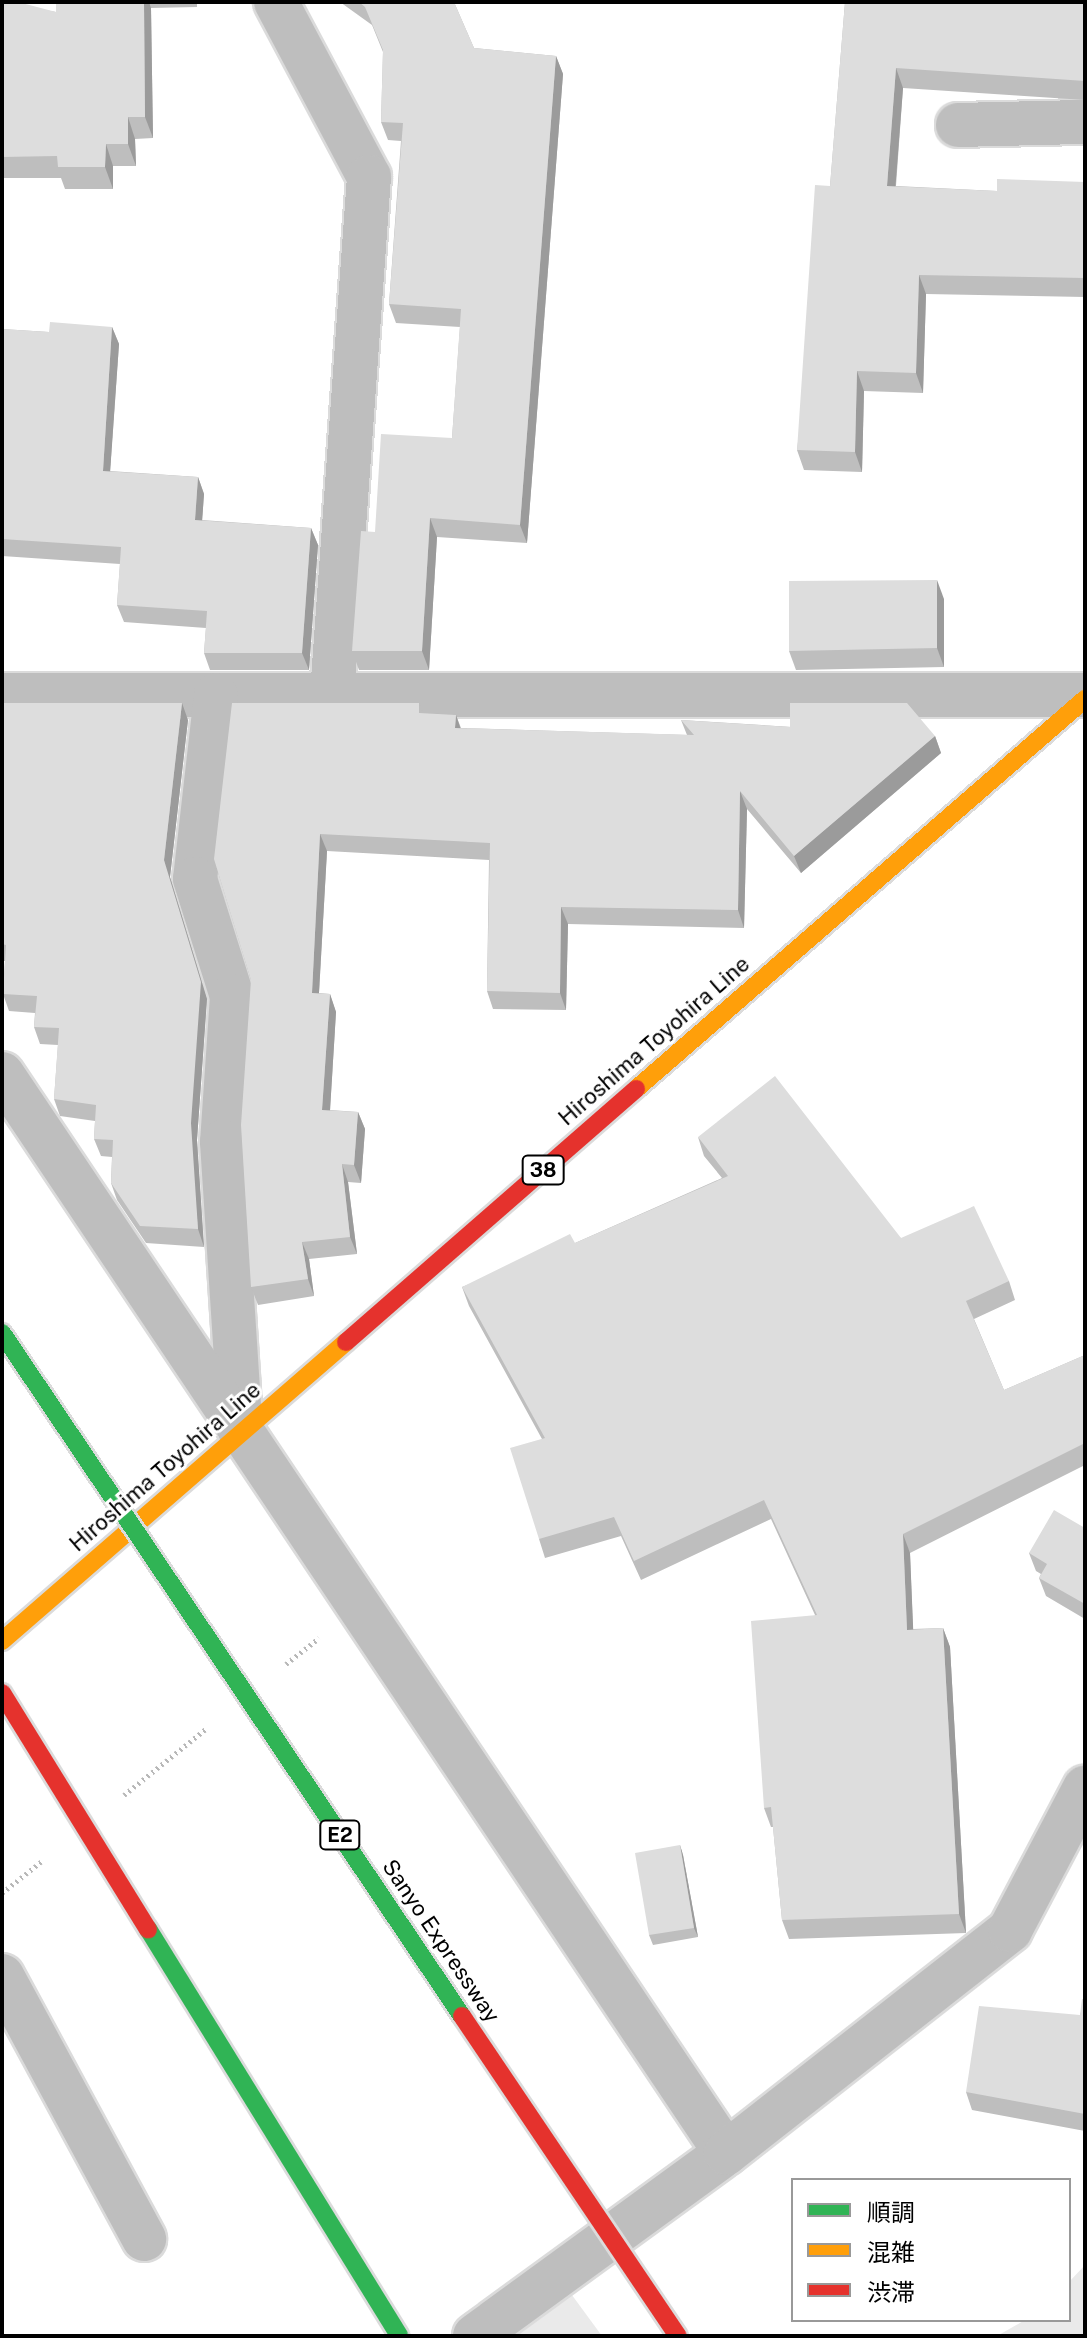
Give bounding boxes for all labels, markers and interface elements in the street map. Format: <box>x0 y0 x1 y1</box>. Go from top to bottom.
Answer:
street label: Hiroshima Toyohira Line <box>553 951 755 1131</box>
road number: 38 <box>521 1154 565 1186</box>
street label: Hiroshima Toyohira Line <box>64 1377 266 1557</box>
road number: E2 <box>318 1819 362 1851</box>
street label: Sanyo Expressway <box>377 1854 505 2028</box>
legend <box>791 2178 1071 2322</box>
text: 順調 <box>867 2198 915 2226</box>
text: 混雑 <box>867 2238 915 2266</box>
text: 渋滞 <box>867 2278 915 2306</box>

